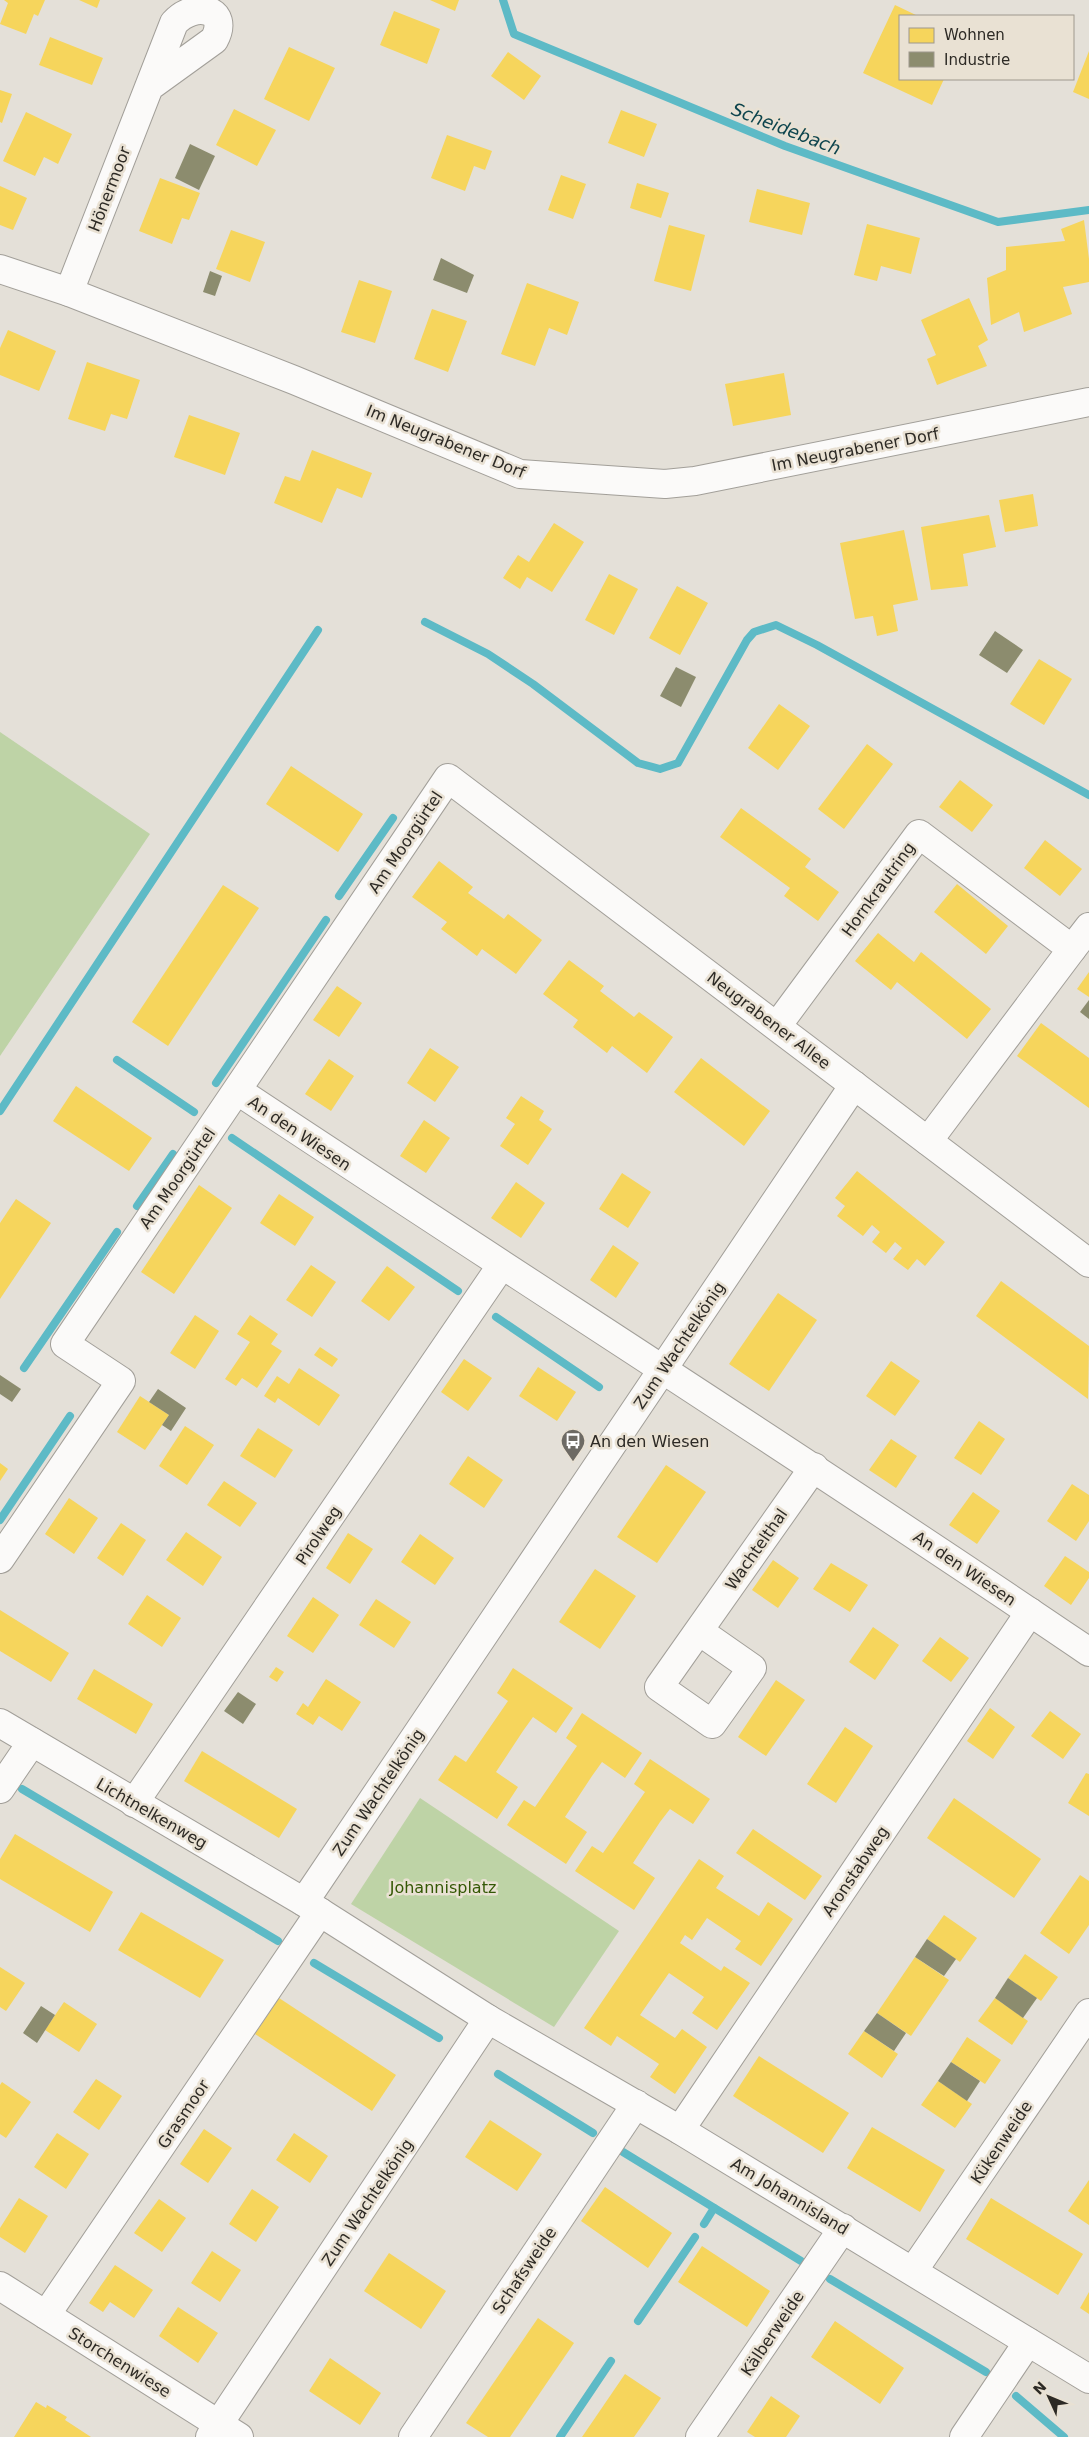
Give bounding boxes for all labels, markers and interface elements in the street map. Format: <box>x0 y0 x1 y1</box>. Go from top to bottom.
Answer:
legend <box>899 15 1074 80</box>
text: Wohnen <box>944 26 1005 44</box>
text: Industrie <box>944 51 1010 69</box>
water label: Scheidebach <box>729 98 844 159</box>
street label: Hönermoor <box>84 143 135 235</box>
street label: Im Neugrabener Dorf <box>364 401 528 482</box>
street label: Im Neugrabener Dorf <box>770 424 941 475</box>
street label: Am Moorgürtel <box>364 788 446 897</box>
street label: Hornkrautring <box>838 839 919 940</box>
street label: Neugrabener Allee <box>703 968 834 1073</box>
street label: An den Wiesen <box>245 1092 355 1175</box>
street label: Am Moorgürtel <box>136 1124 219 1232</box>
street label: Zum Wachtelkönig <box>630 1278 729 1412</box>
bus stop icon: An den Wiesen <box>560 1428 586 1462</box>
place label: An den Wiesen <box>590 1432 709 1451</box>
street label: Pirolweg <box>292 1502 345 1568</box>
street label: Wachtelthal <box>721 1505 791 1594</box>
street label: An den Wiesen <box>910 1527 1020 1610</box>
street label: Zum Wachtelkönig <box>329 1725 428 1859</box>
street label: Lichtnelkenweg <box>93 1774 211 1853</box>
street label: Aronstabweg <box>818 1823 893 1920</box>
park label: Johannisplatz <box>389 1878 496 1897</box>
street label: Grasmoor <box>153 2076 214 2152</box>
street label: Kükenweide <box>967 2097 1036 2187</box>
street label: Zum Wachtelkönig <box>318 2135 417 2269</box>
street label: Am Johannisland <box>728 2154 852 2239</box>
street label: Schafsweide <box>489 2223 560 2317</box>
street label: Kälberweide <box>737 2287 808 2379</box>
street label: Storchenwiese <box>65 2323 174 2401</box>
north arrow <box>1024 2372 1074 2422</box>
text: N <box>1030 2378 1049 2398</box>

